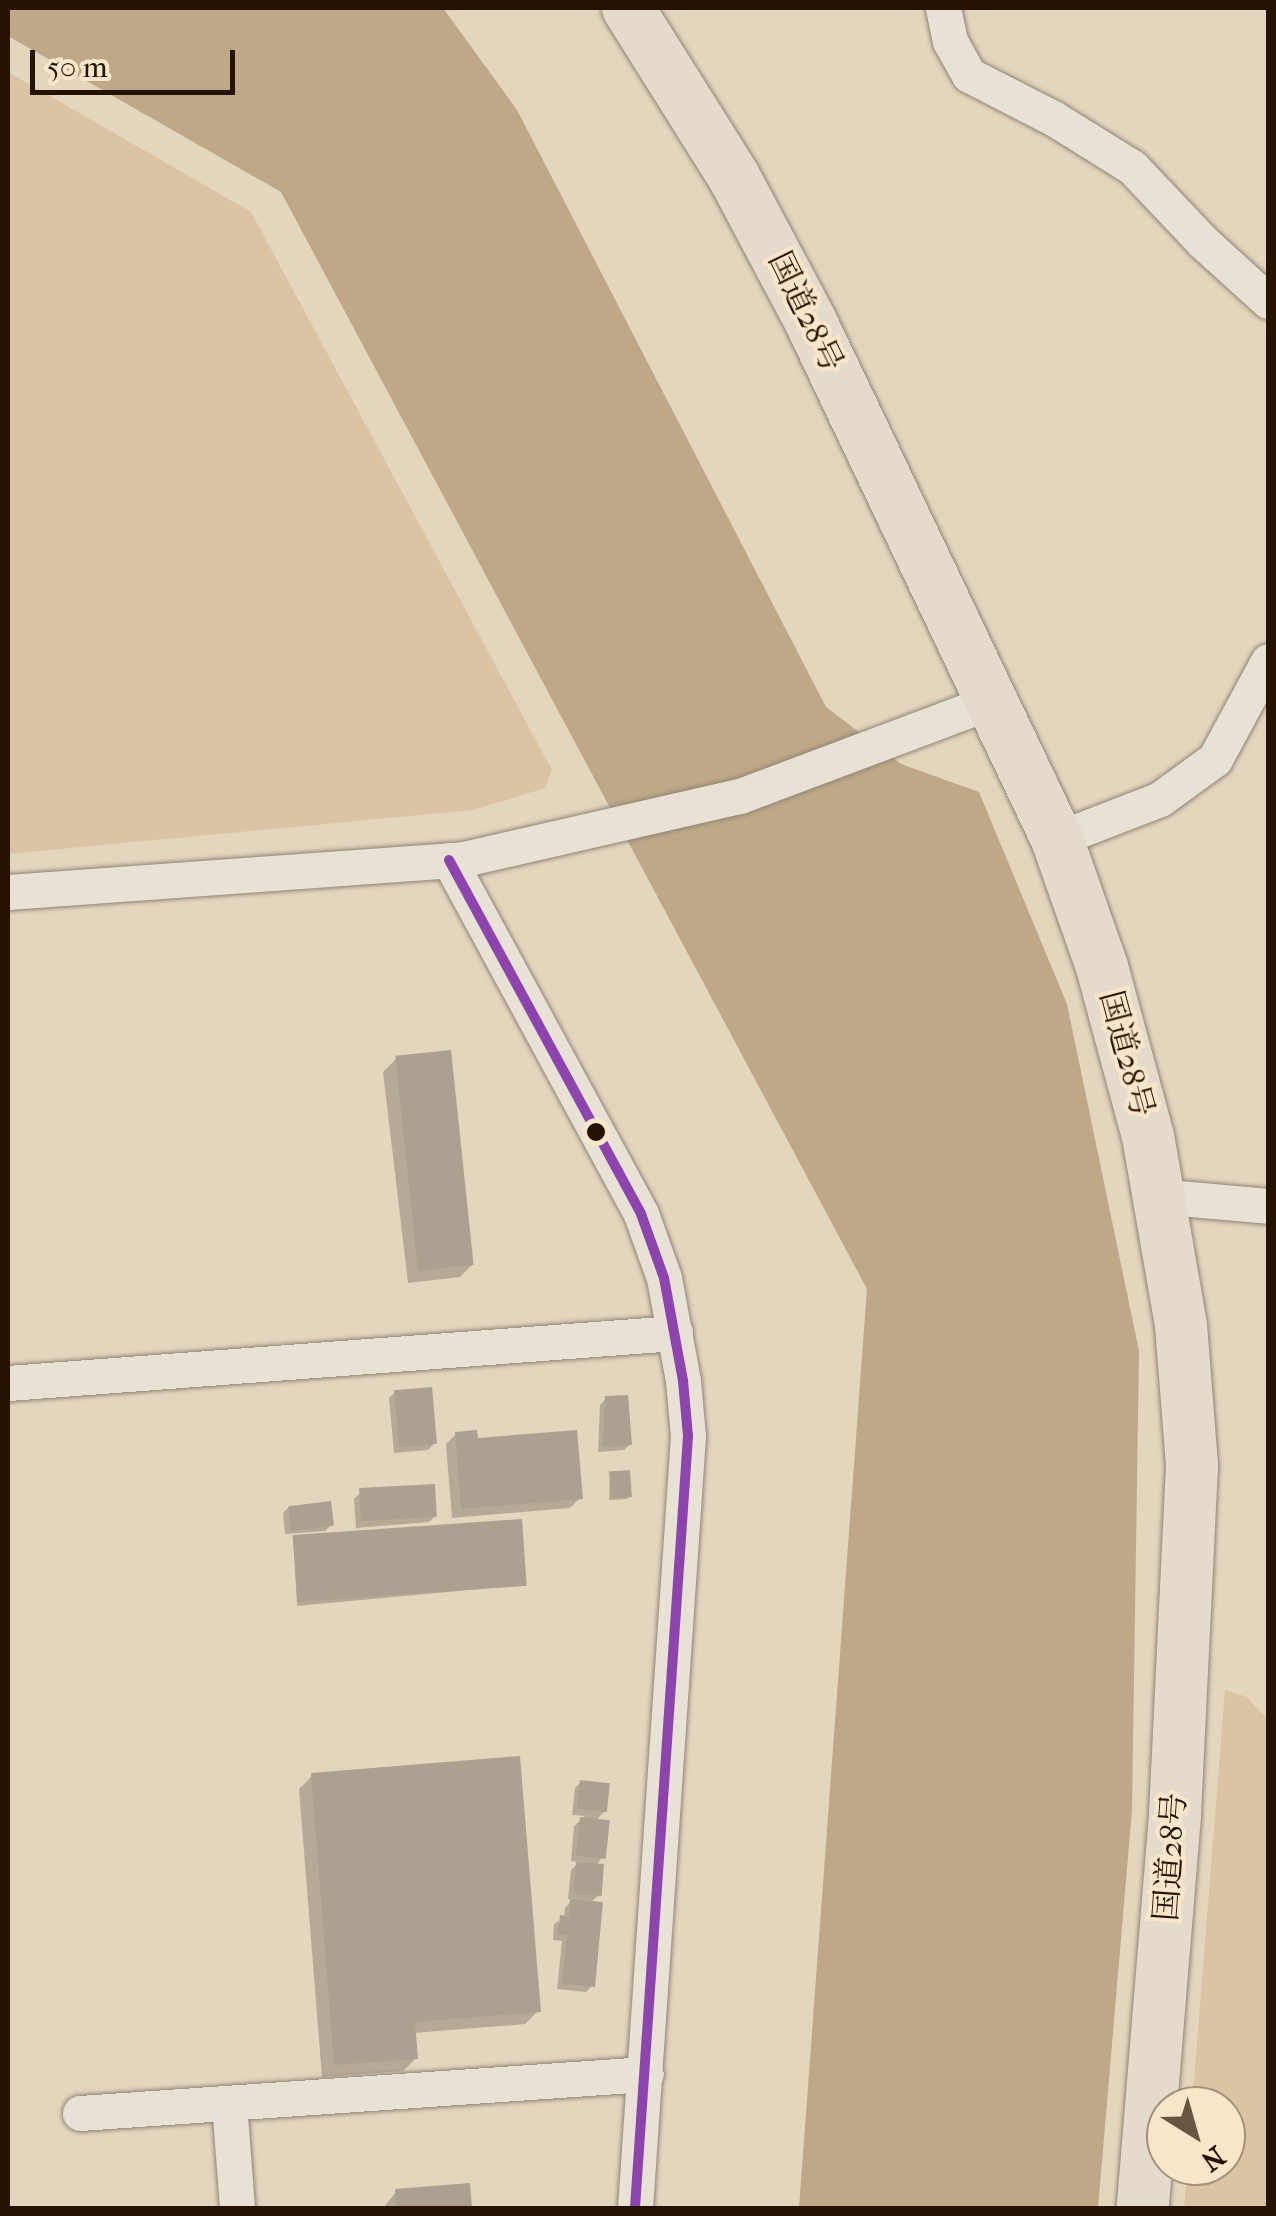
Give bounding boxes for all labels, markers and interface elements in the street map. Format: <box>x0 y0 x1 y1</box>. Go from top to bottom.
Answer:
scale bar <box>35 30 240 92</box>
text: 50 m <box>47 50 108 85</box>
street label: 国道28号 <box>760 246 850 378</box>
street label: 国道28号 <box>1091 987 1161 1121</box>
unlabelled marker <box>586 1122 606 1142</box>
street label: 国道28号 <box>1147 1792 1195 1922</box>
north arrow <box>1146 2086 1246 2186</box>
text: N <box>1195 2139 1232 2178</box>

